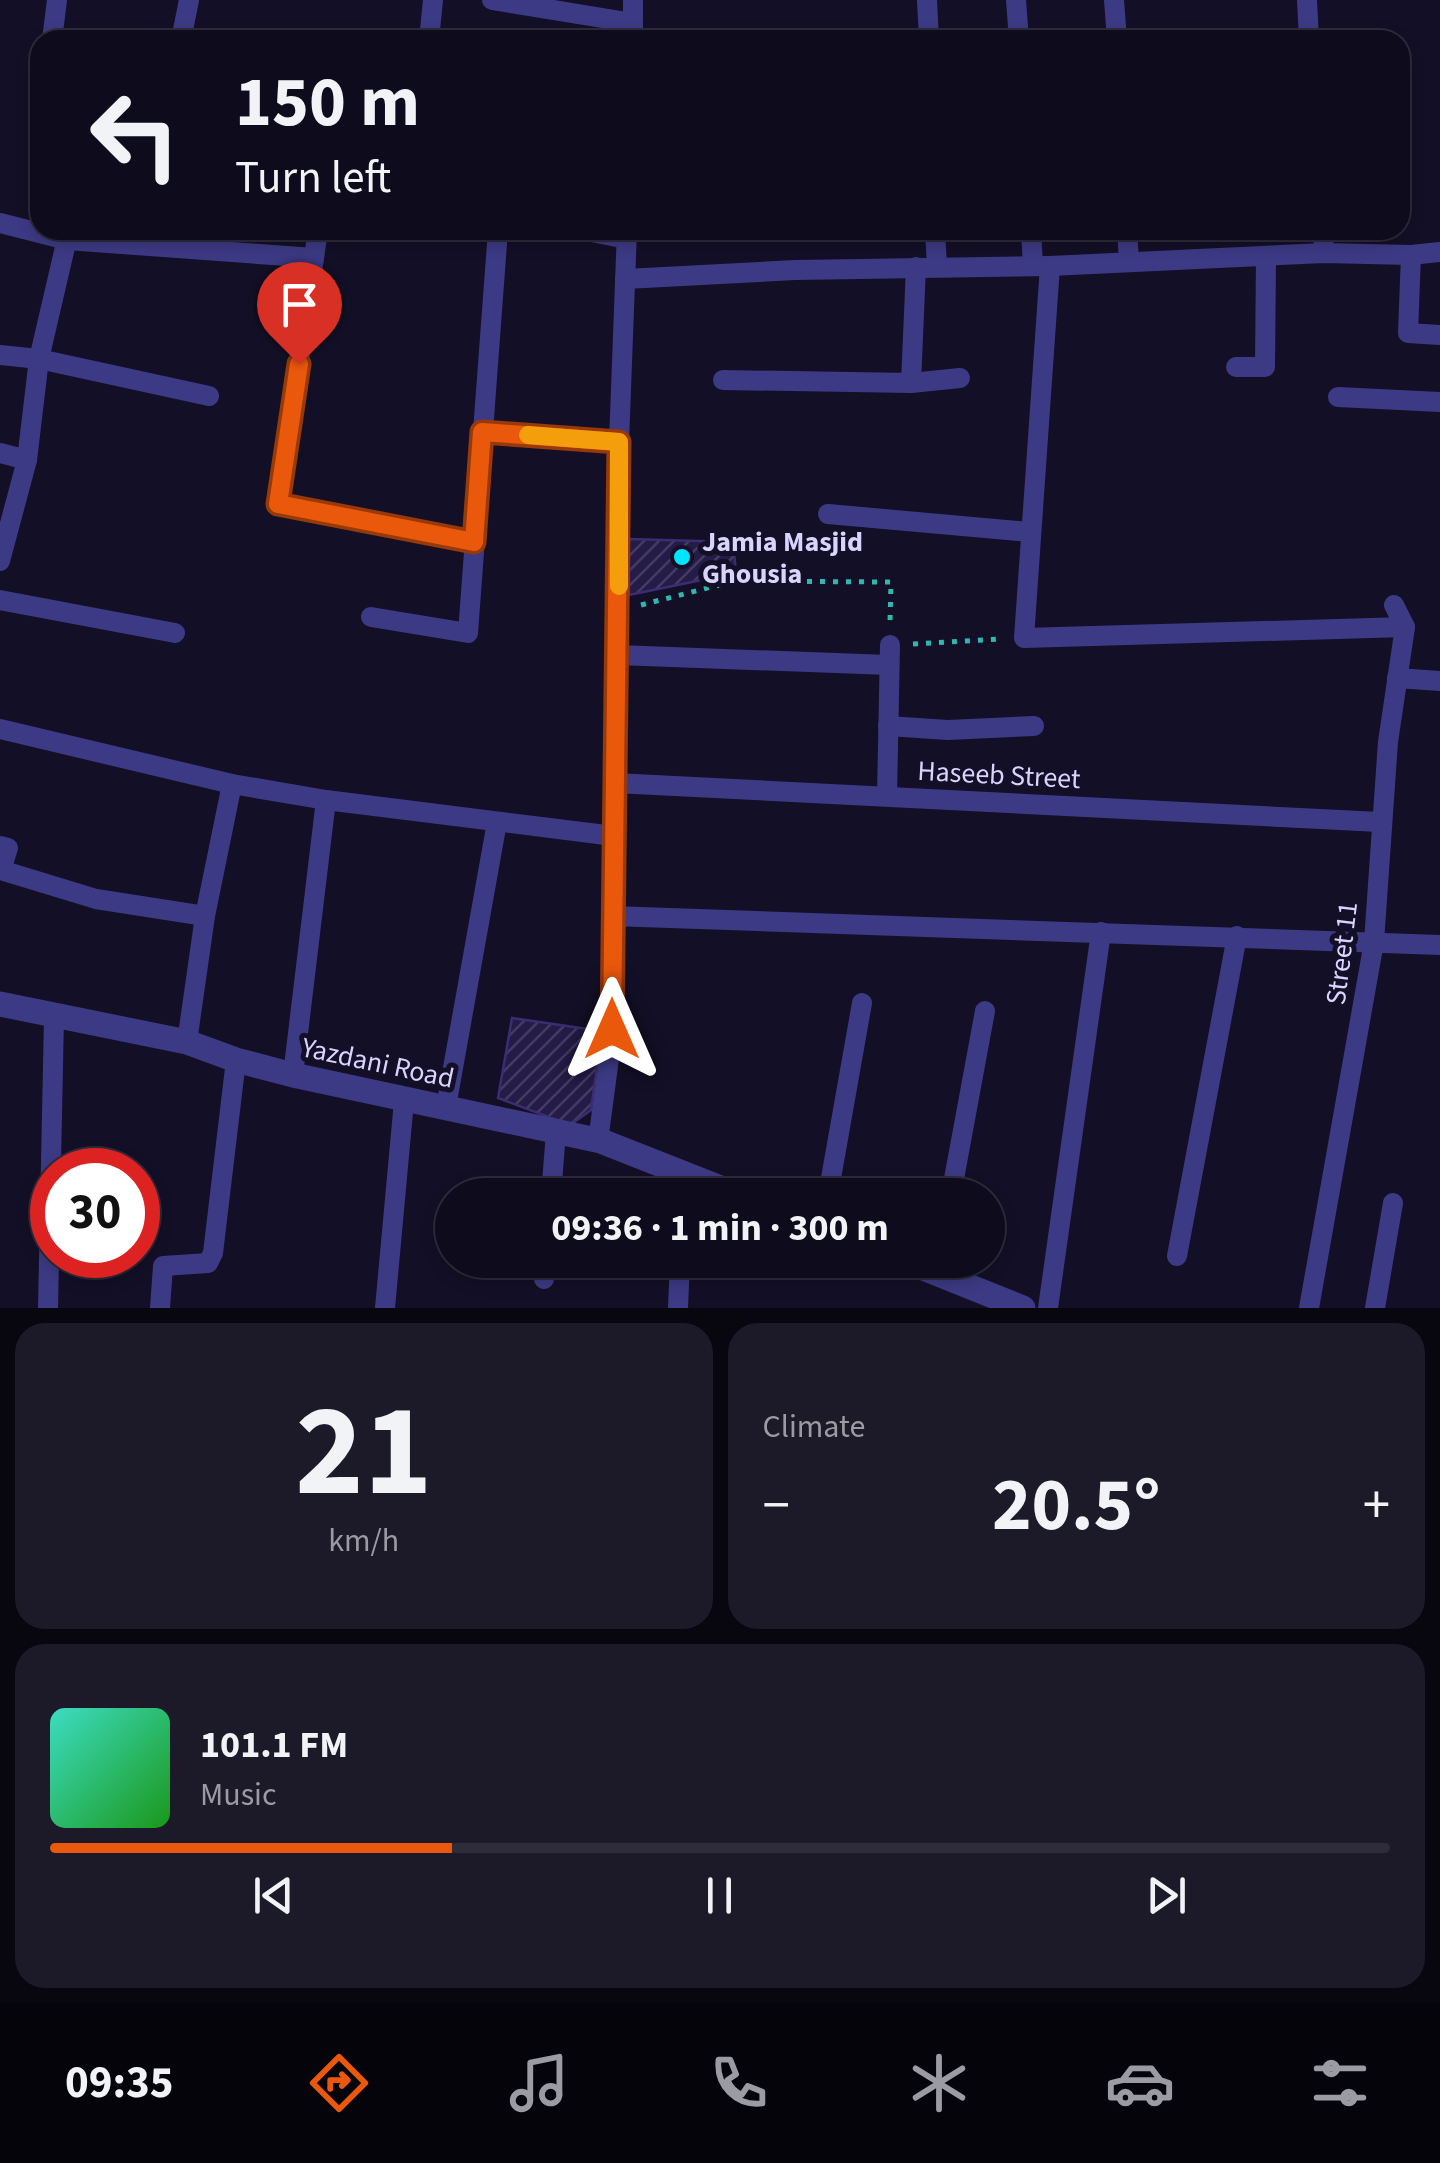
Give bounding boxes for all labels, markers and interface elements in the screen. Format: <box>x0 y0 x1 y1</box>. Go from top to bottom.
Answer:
text: 150 m <box>235 53 420 153</box>
icon: left <box>70 70 200 200</box>
text: Turn left <box>235 146 391 210</box>
pin <box>257 262 342 365</box>
icon: arrive <box>272 277 327 332</box>
place label: Jamia Masjid Ghousia <box>702 522 863 594</box>
marker: Jamia Masjid Ghousia <box>671 546 693 568</box>
street label: Haseeb Street <box>916 751 1082 799</box>
street label: Street 11 <box>1316 899 1368 1007</box>
position arrow <box>560 977 664 1081</box>
street label: Yazdani Road <box>297 1027 458 1099</box>
speed limit sign: 30 <box>30 1148 160 1278</box>
text: 09:36 · 1 min · 300 m <box>551 1201 889 1255</box>
text: 21 <box>295 1360 432 1545</box>
text: Climate <box>763 1404 865 1450</box>
text: 20.5° <box>992 1452 1161 1559</box>
text: − <box>763 1467 790 1545</box>
text: + <box>1363 1467 1390 1545</box>
text: km/h <box>328 1518 399 1564</box>
text: 101.1 FM <box>200 1718 348 1772</box>
text: Music <box>200 1772 277 1818</box>
icon: previous <box>246 1868 301 1923</box>
icon: pause <box>692 1868 747 1923</box>
icon: next <box>1139 1868 1194 1923</box>
icon: directions <box>304 2048 374 2118</box>
icon: music <box>504 2048 574 2118</box>
icon: phone <box>704 2048 774 2118</box>
icon: climate <box>904 2048 974 2118</box>
icon: car <box>1105 2048 1175 2118</box>
icon: filters <box>1305 2048 1375 2118</box>
text: 09:35 <box>65 2051 174 2115</box>

